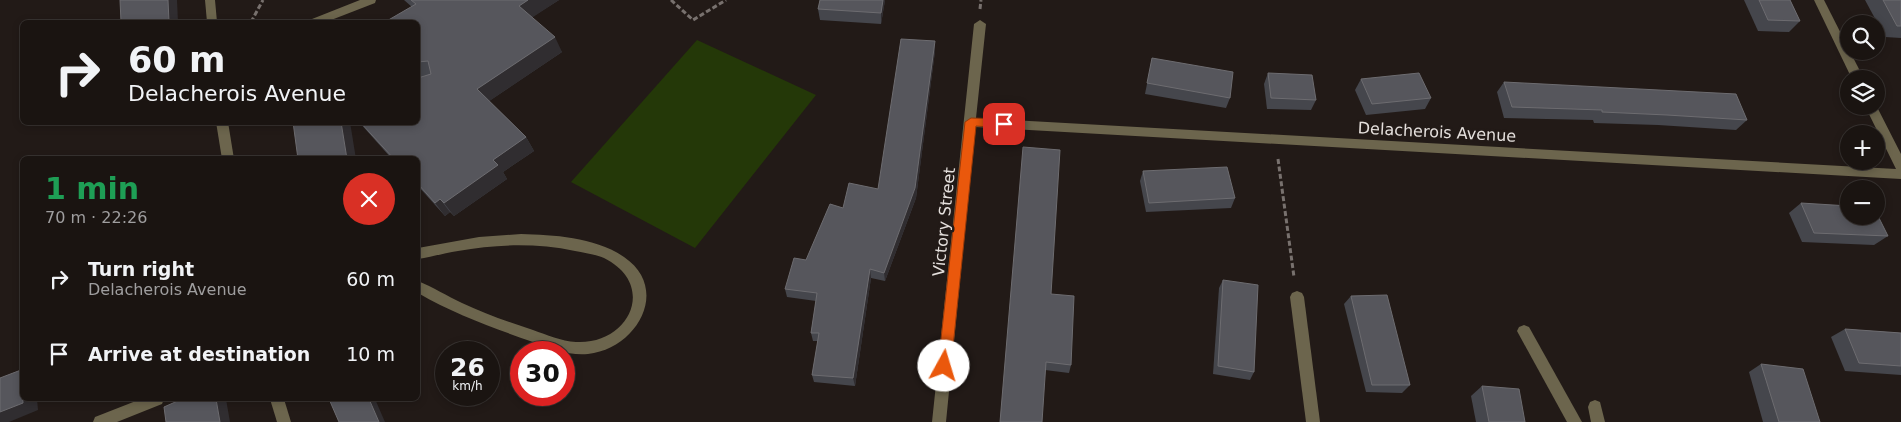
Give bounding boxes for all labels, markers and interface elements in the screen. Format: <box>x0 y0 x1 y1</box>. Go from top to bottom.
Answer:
map controls <box>1840 15 1885 225</box>
button: search <box>1840 15 1885 60</box>
icon: right <box>45 40 110 105</box>
text: 60 m <box>128 40 225 80</box>
button: layers <box>1840 70 1885 115</box>
text: Delacherois Avenue <box>128 81 346 106</box>
pin <box>983 103 1025 145</box>
icon: arrive <box>990 110 1018 138</box>
street label: Delacherois Avenue <box>1357 118 1517 146</box>
button: + <box>1840 125 1885 170</box>
street label: Victory Street <box>929 166 959 278</box>
text: 1 min <box>45 171 139 206</box>
button: close <box>343 173 395 225</box>
button: − <box>1840 180 1885 225</box>
text: 70 m · 22:26 <box>45 208 147 227</box>
text: Turn right <box>88 258 194 280</box>
icon: right <box>45 265 73 293</box>
text: 60 m <box>346 268 395 290</box>
text: Delacherois Avenue <box>88 280 247 299</box>
position arrow <box>917 339 969 391</box>
icon: arrive <box>45 340 73 368</box>
speed limit sign: 30 <box>510 341 575 406</box>
text: Arrive at destination <box>88 343 310 365</box>
text: 10 m <box>346 343 395 365</box>
text: 26 <box>450 353 485 382</box>
text: km/h <box>452 379 483 393</box>

